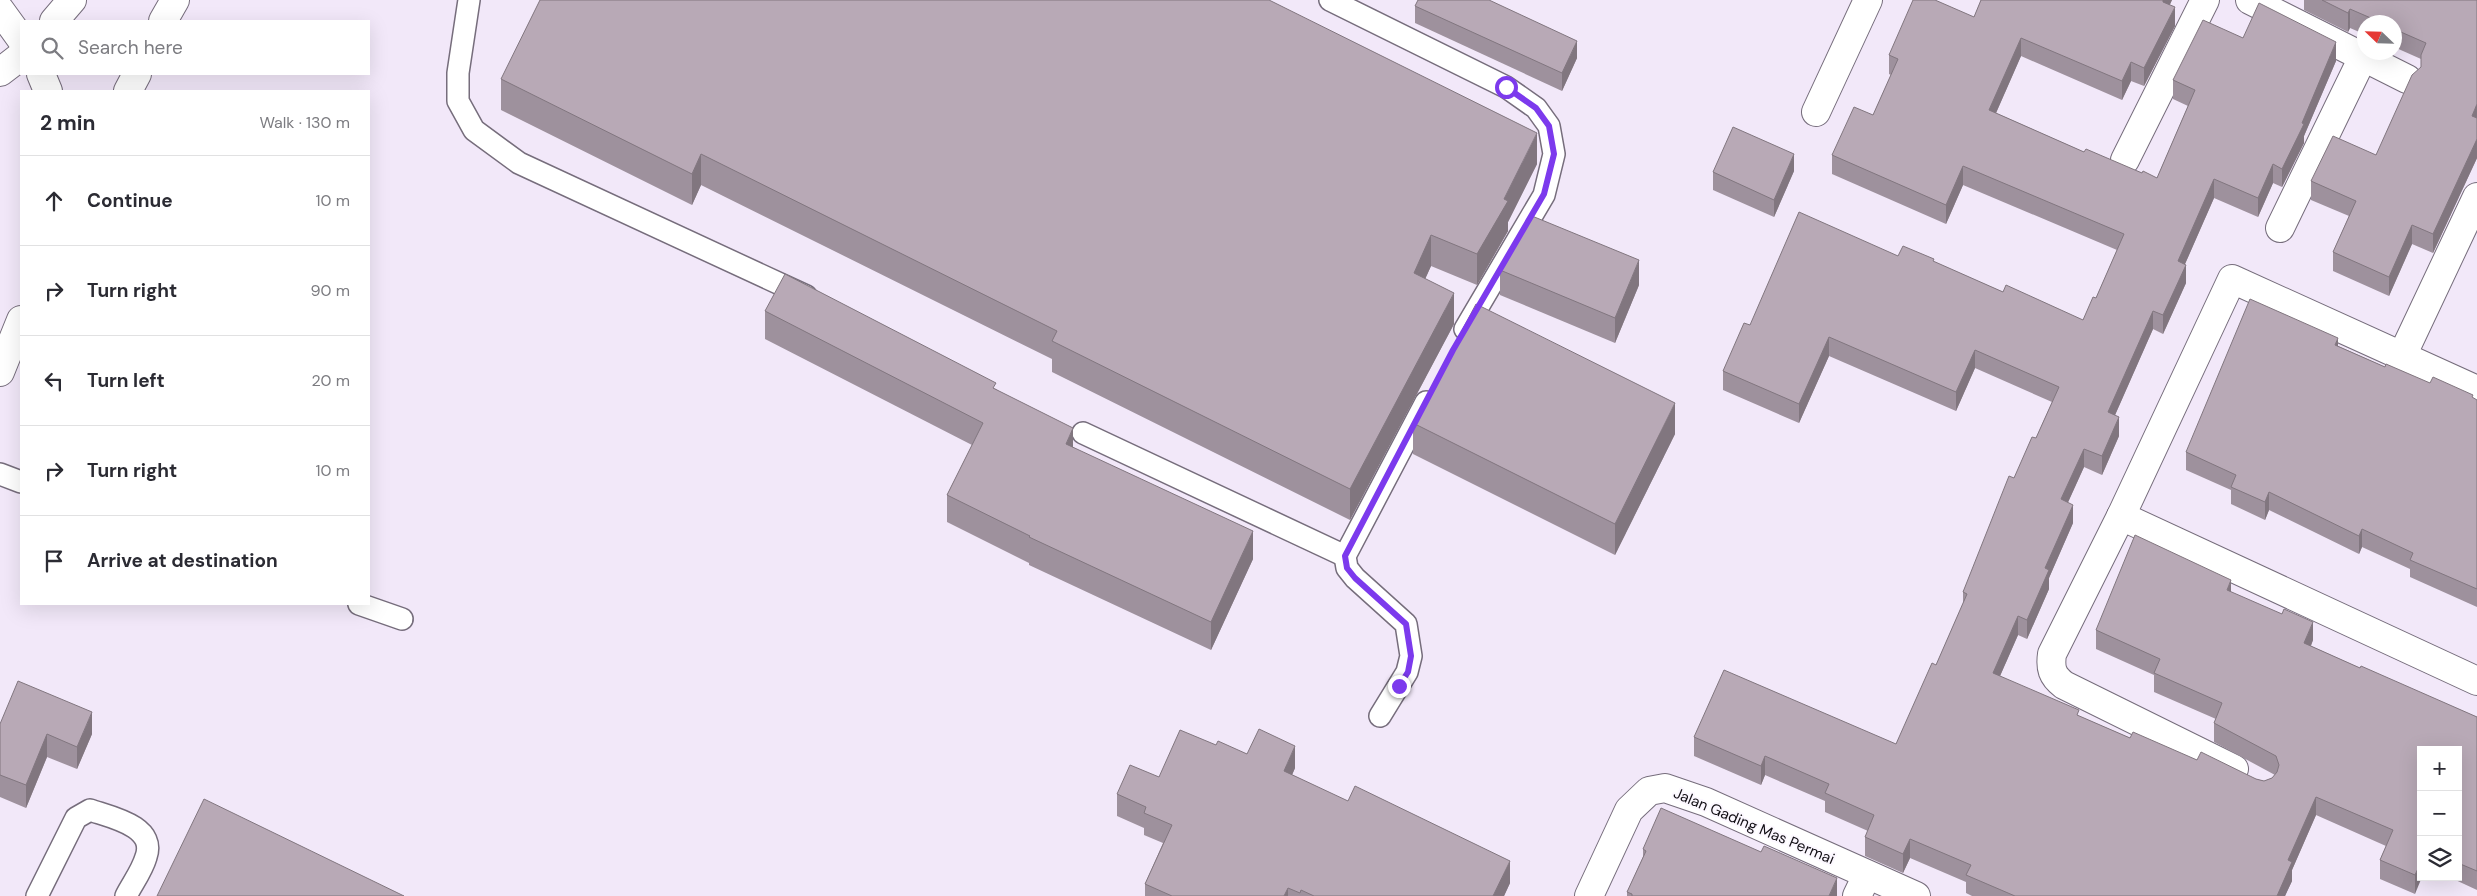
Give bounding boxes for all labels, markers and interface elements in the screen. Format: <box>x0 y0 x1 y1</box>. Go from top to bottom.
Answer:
north arrow <box>2357 15 2402 60</box>
search box <box>20 20 370 75</box>
icon: search <box>38 34 66 62</box>
text: Search here <box>78 35 183 60</box>
route start <box>1495 76 1518 99</box>
text: 2 min <box>40 109 96 137</box>
text: Walk · 130 m <box>259 112 350 133</box>
icon: ahead <box>40 187 68 215</box>
text: Continue <box>87 188 173 213</box>
text: 10 m <box>316 190 350 211</box>
icon: right <box>40 277 68 305</box>
text: Turn right <box>87 278 177 303</box>
text: 90 m <box>310 280 350 301</box>
icon: left <box>40 367 68 395</box>
text: Turn left <box>87 368 165 393</box>
text: 20 m <box>311 370 350 391</box>
icon: right <box>40 457 68 485</box>
text: Turn right <box>87 458 177 483</box>
text: 10 m <box>316 460 350 481</box>
icon: arrive <box>40 547 68 575</box>
text: Arrive at destination <box>87 548 278 573</box>
route end <box>1388 675 1411 698</box>
map controls <box>2417 746 2462 881</box>
button: + <box>2417 746 2462 791</box>
street label: Jalan Gading Mas Permai <box>1670 783 1838 869</box>
button: − <box>2417 791 2462 836</box>
button: layers <box>2417 836 2462 881</box>

